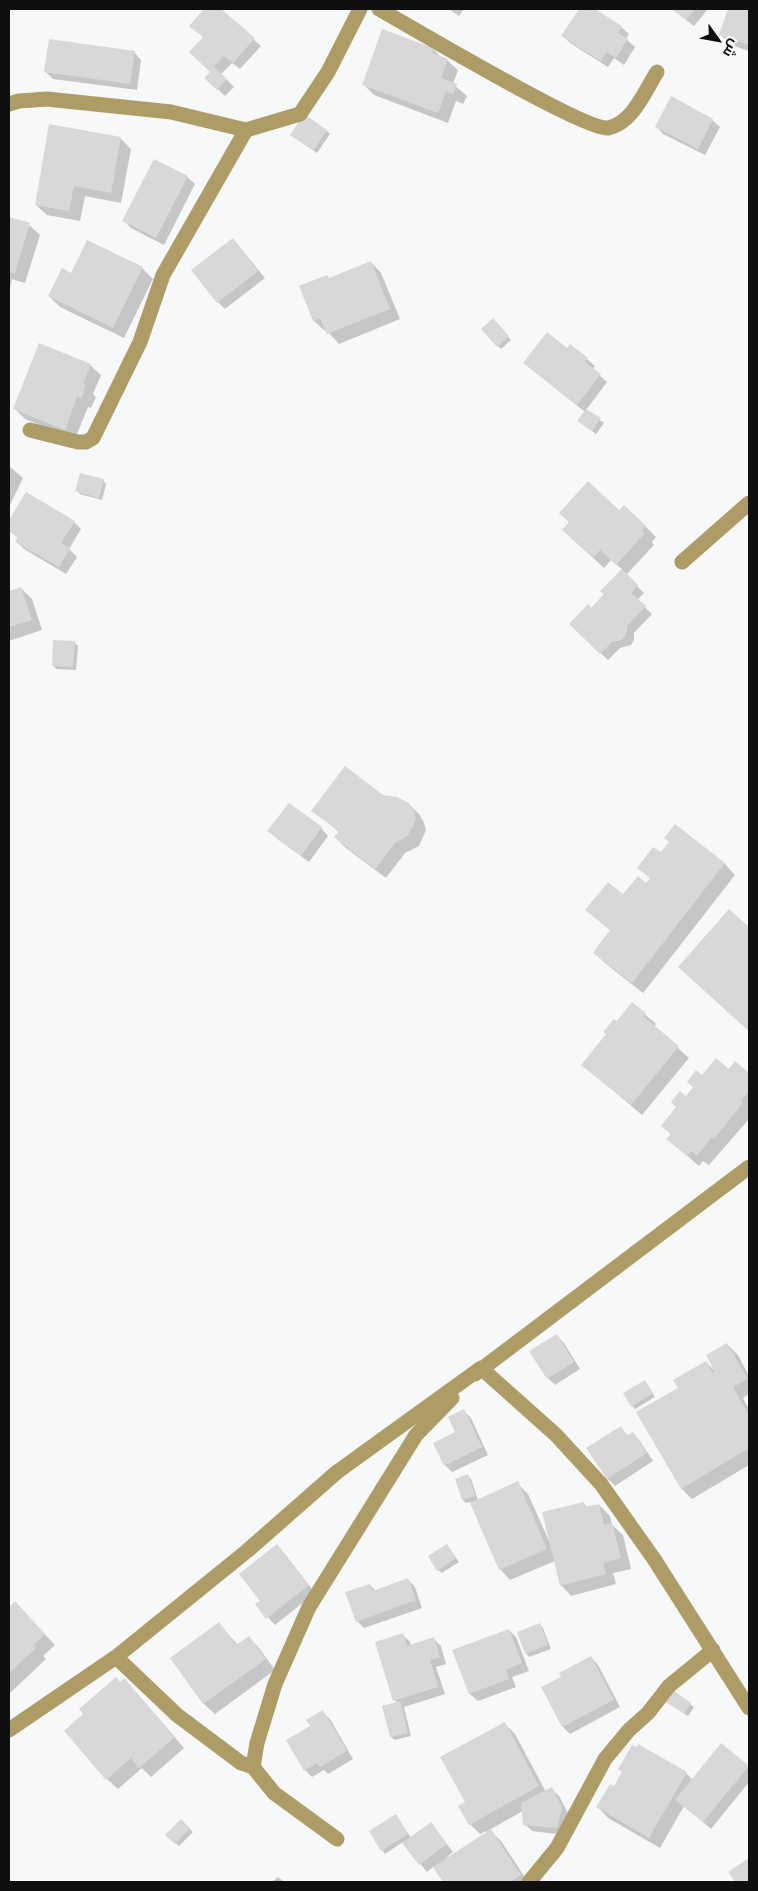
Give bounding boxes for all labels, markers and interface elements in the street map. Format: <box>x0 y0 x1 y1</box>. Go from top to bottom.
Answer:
north arrow <box>693 15 743 65</box>
text: ش <box>719 36 743 60</box>

